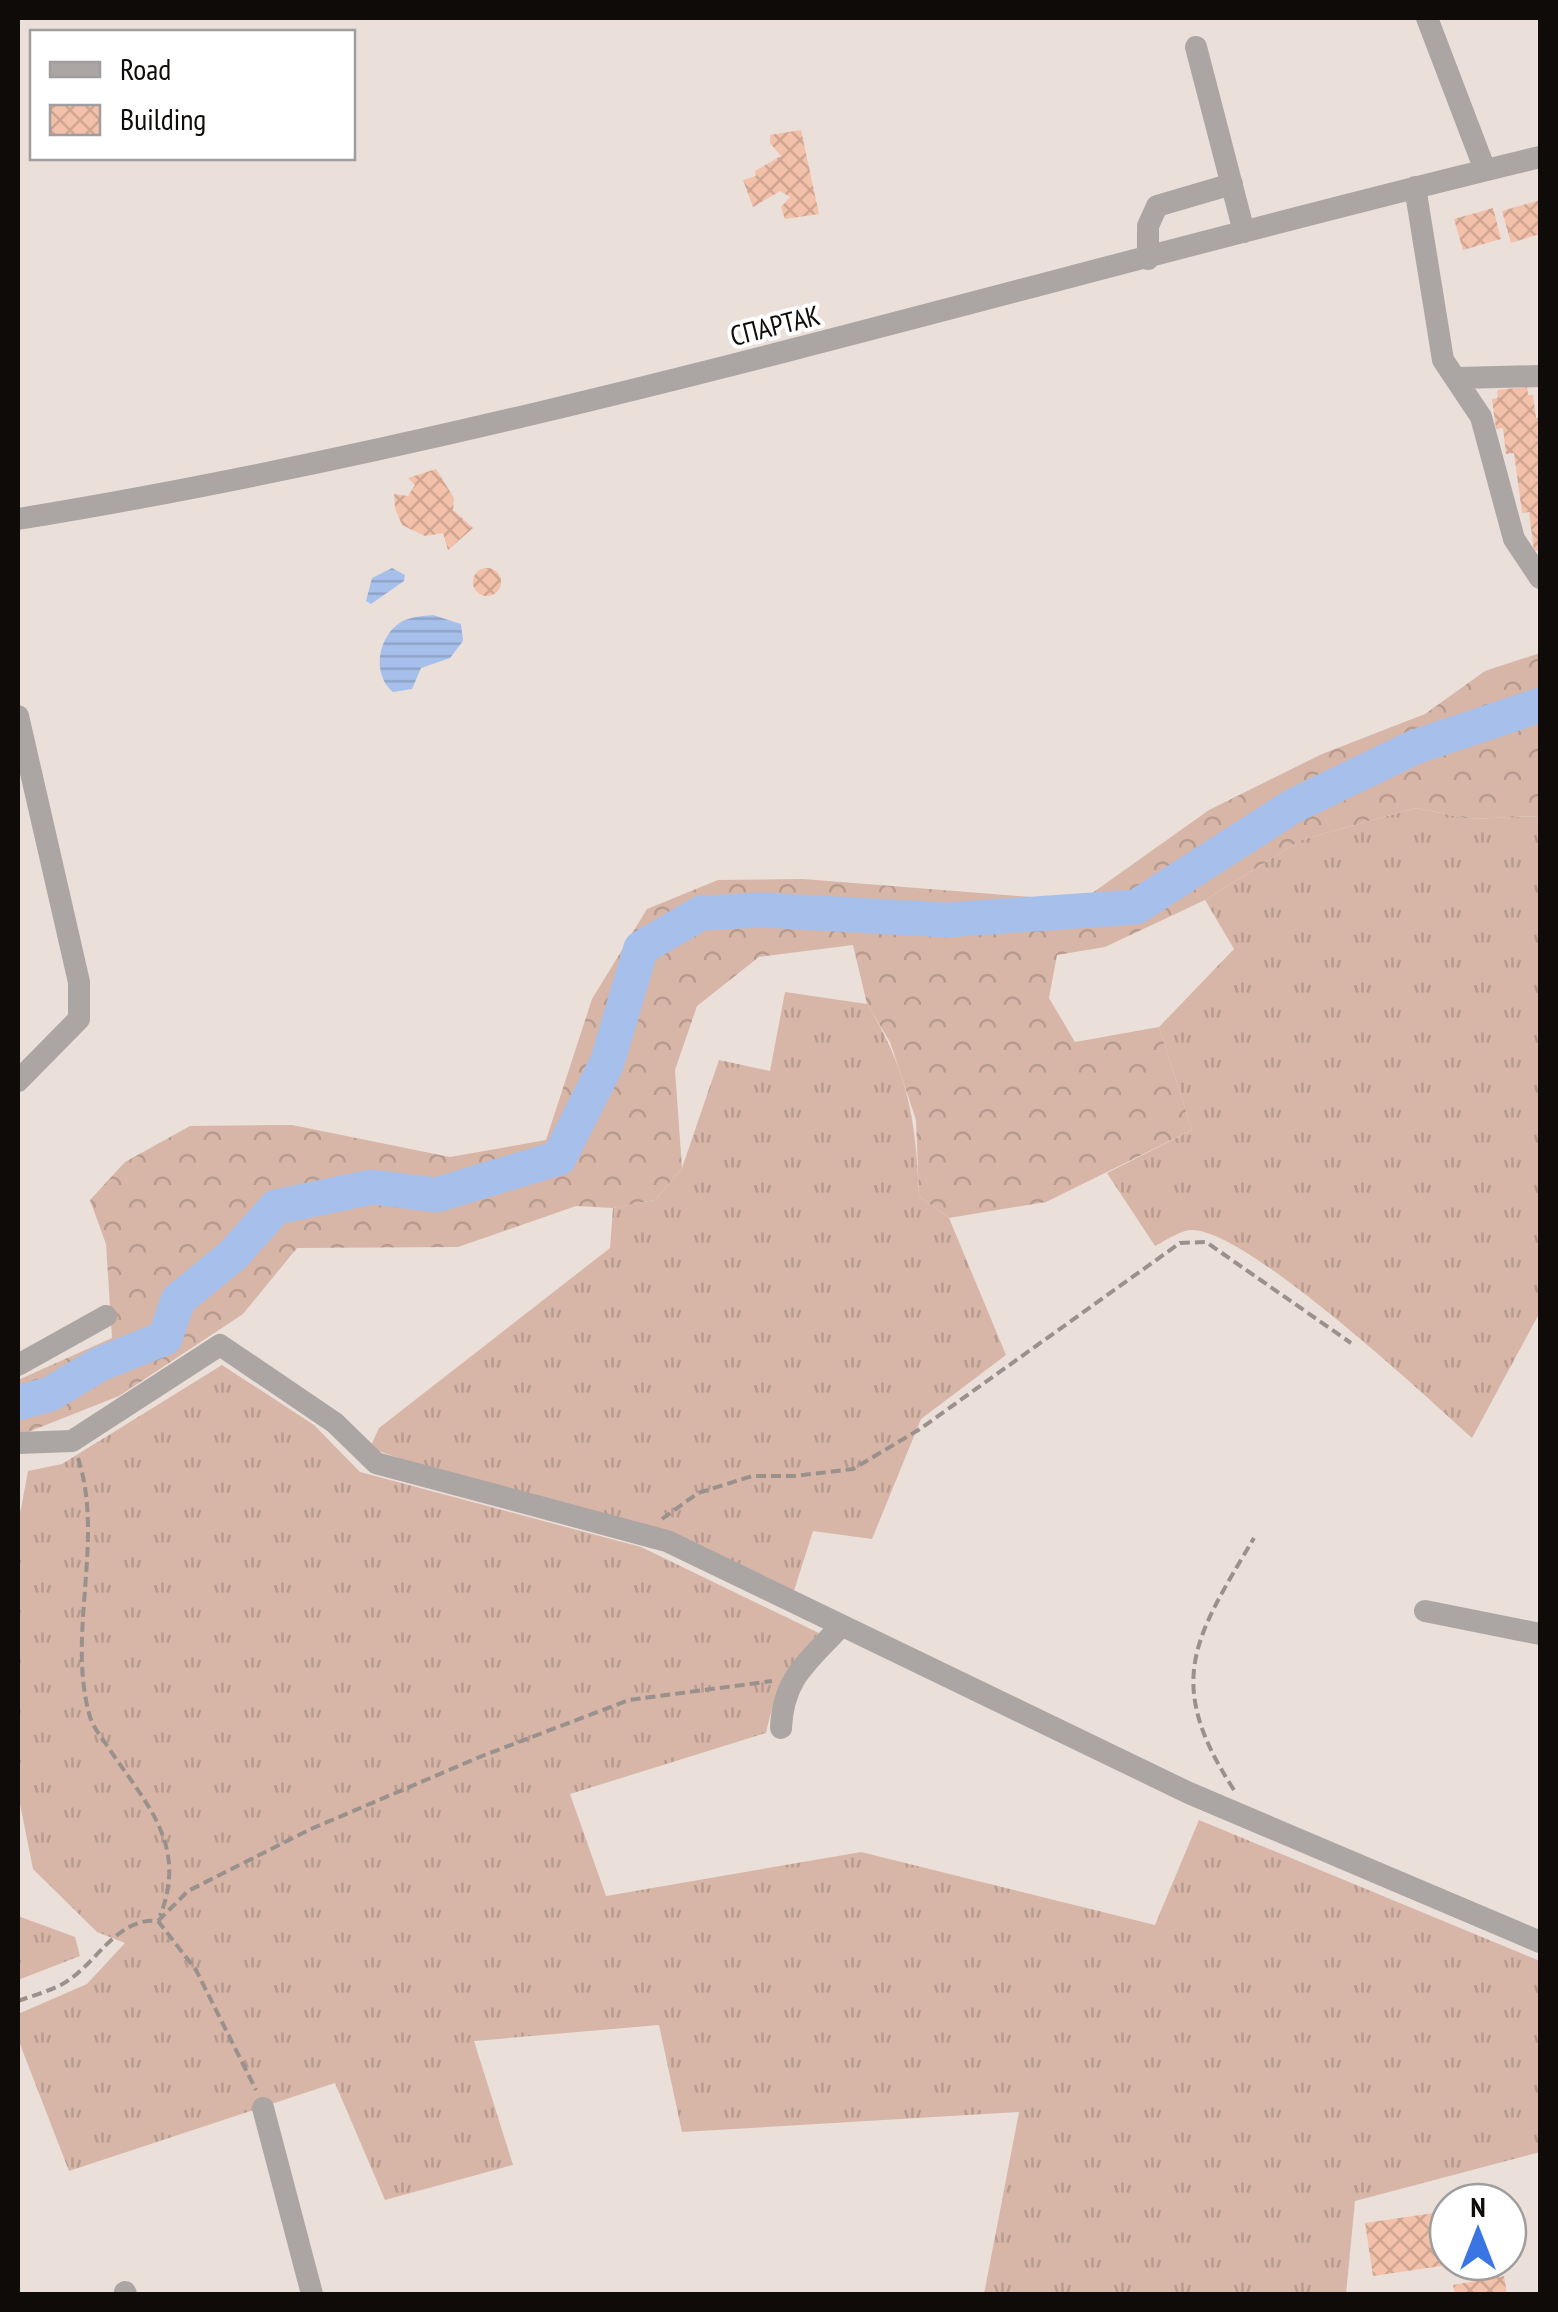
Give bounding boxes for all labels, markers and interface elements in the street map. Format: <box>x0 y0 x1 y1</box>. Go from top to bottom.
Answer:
legend <box>30 30 355 160</box>
text: Road <box>120 49 171 88</box>
text: Building <box>120 99 206 138</box>
street label: СПАРТАК <box>726 296 824 354</box>
north arrow <box>1428 2182 1528 2282</box>
text: N <box>1470 2188 1486 2225</box>

